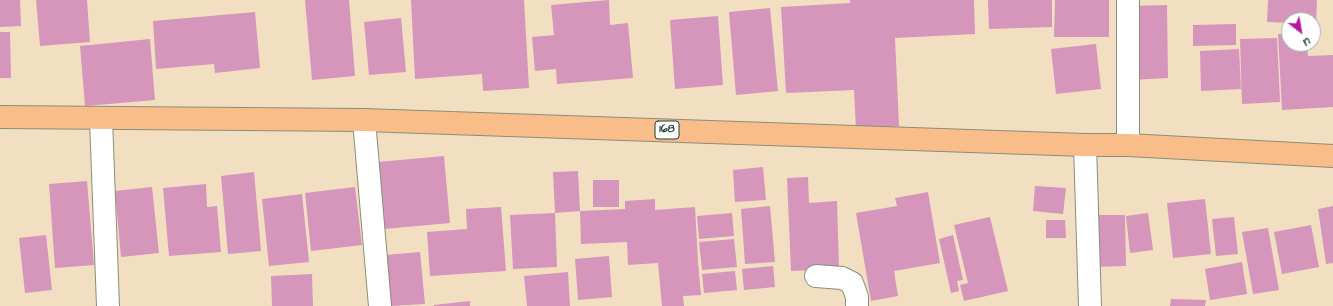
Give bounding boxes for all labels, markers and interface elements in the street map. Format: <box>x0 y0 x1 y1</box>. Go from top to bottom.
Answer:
north arrow <box>1281 12 1321 52</box>
text: U <box>1300 34 1313 50</box>
road number: 168 <box>655 121 679 139</box>

